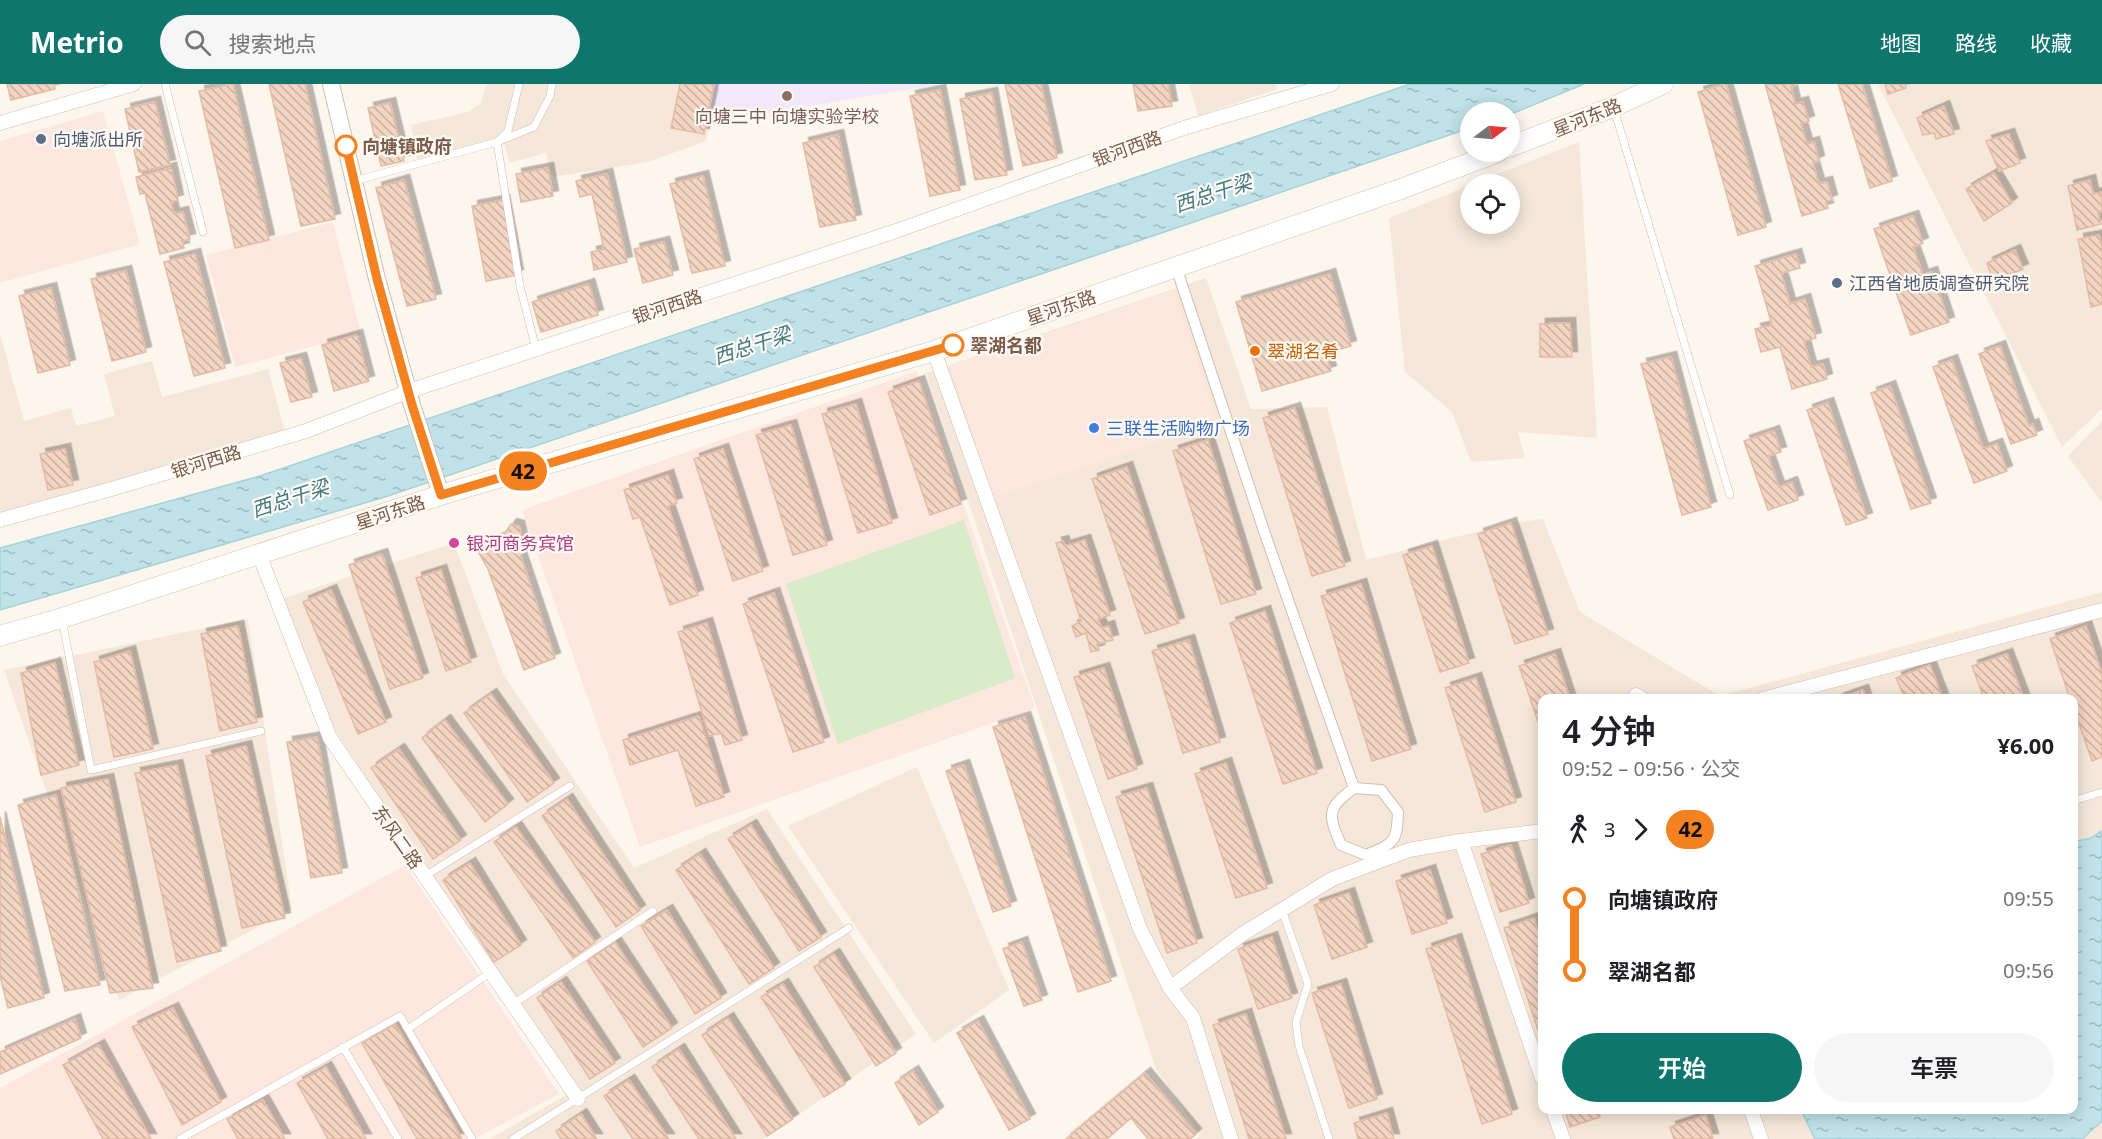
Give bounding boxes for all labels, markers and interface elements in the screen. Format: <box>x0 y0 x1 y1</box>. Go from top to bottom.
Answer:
search box <box>160 15 580 69</box>
text: Metrio <box>30 23 124 61</box>
icon: search <box>181 26 214 59</box>
text: 搜索地点 <box>229 28 317 58</box>
text: 地图 <box>1880 29 1922 57</box>
text: 路线 <box>1955 29 1997 57</box>
text: 收藏 <box>2030 29 2072 57</box>
marker: 向塘三中 向塘实验学校 <box>780 89 794 103</box>
street label: 星河东路 <box>1549 92 1625 142</box>
north arrow <box>1460 102 1520 162</box>
map controls <box>1460 102 1520 234</box>
place label: 向塘三中 向塘实验学校 <box>695 104 879 128</box>
street label: 银河西路 <box>1089 124 1165 172</box>
place label: 向塘派出所 <box>53 127 143 151</box>
marker: 向塘派出所 <box>34 132 48 146</box>
place label: 向塘镇政府 <box>362 134 452 158</box>
marker: 向塘镇政府 <box>335 135 357 157</box>
water label: 西总干梁 <box>1171 167 1257 218</box>
button: locate <box>1460 174 1520 234</box>
place label: 江西省地质调查研究院 <box>1849 271 2029 295</box>
marker: 江西省地质调查研究院 <box>1830 276 1844 290</box>
street label: 银河西路 <box>629 283 705 329</box>
street label: 星河东路 <box>1023 284 1099 330</box>
water label: 西总干梁 <box>710 319 796 370</box>
place label: 翠湖名都 <box>970 333 1042 357</box>
marker: 翠湖名都 <box>942 334 964 356</box>
place label: 翠湖名肴 <box>1267 339 1339 363</box>
marker: 翠湖名肴 <box>1248 344 1262 358</box>
place label: 三联生活购物广场 <box>1106 416 1250 440</box>
marker: 三联生活购物广场 <box>1087 421 1101 435</box>
street label: 银河西路 <box>168 439 244 483</box>
line badge: 42 <box>496 452 550 490</box>
text: 42 <box>511 457 535 485</box>
water label: 西总干梁 <box>248 472 334 523</box>
street label: 星河东路 <box>352 489 428 535</box>
place label: 银河商务宾馆 <box>466 531 574 555</box>
marker: 银河商务宾馆 <box>447 536 461 550</box>
text: 4 分钟 <box>1562 708 1655 753</box>
text: ¥6.00 <box>1997 730 2054 760</box>
text: 09:52 – 09:56 · 公交 <box>1562 755 1740 782</box>
street label: 东风二路 <box>368 801 428 873</box>
icon: walk <box>1562 813 1595 846</box>
icon: forward <box>1624 813 1657 846</box>
text: 42 <box>1678 815 1702 843</box>
text: 3 <box>1604 816 1615 843</box>
text: 向塘镇政府 <box>1608 884 1718 914</box>
text: 09:55 <box>2003 885 2054 912</box>
text: 翠湖名都 <box>1608 956 1696 986</box>
text: 09:56 <box>2003 957 2054 984</box>
button: 开始 <box>1562 1033 1802 1102</box>
button: 车票 <box>1814 1033 2054 1102</box>

